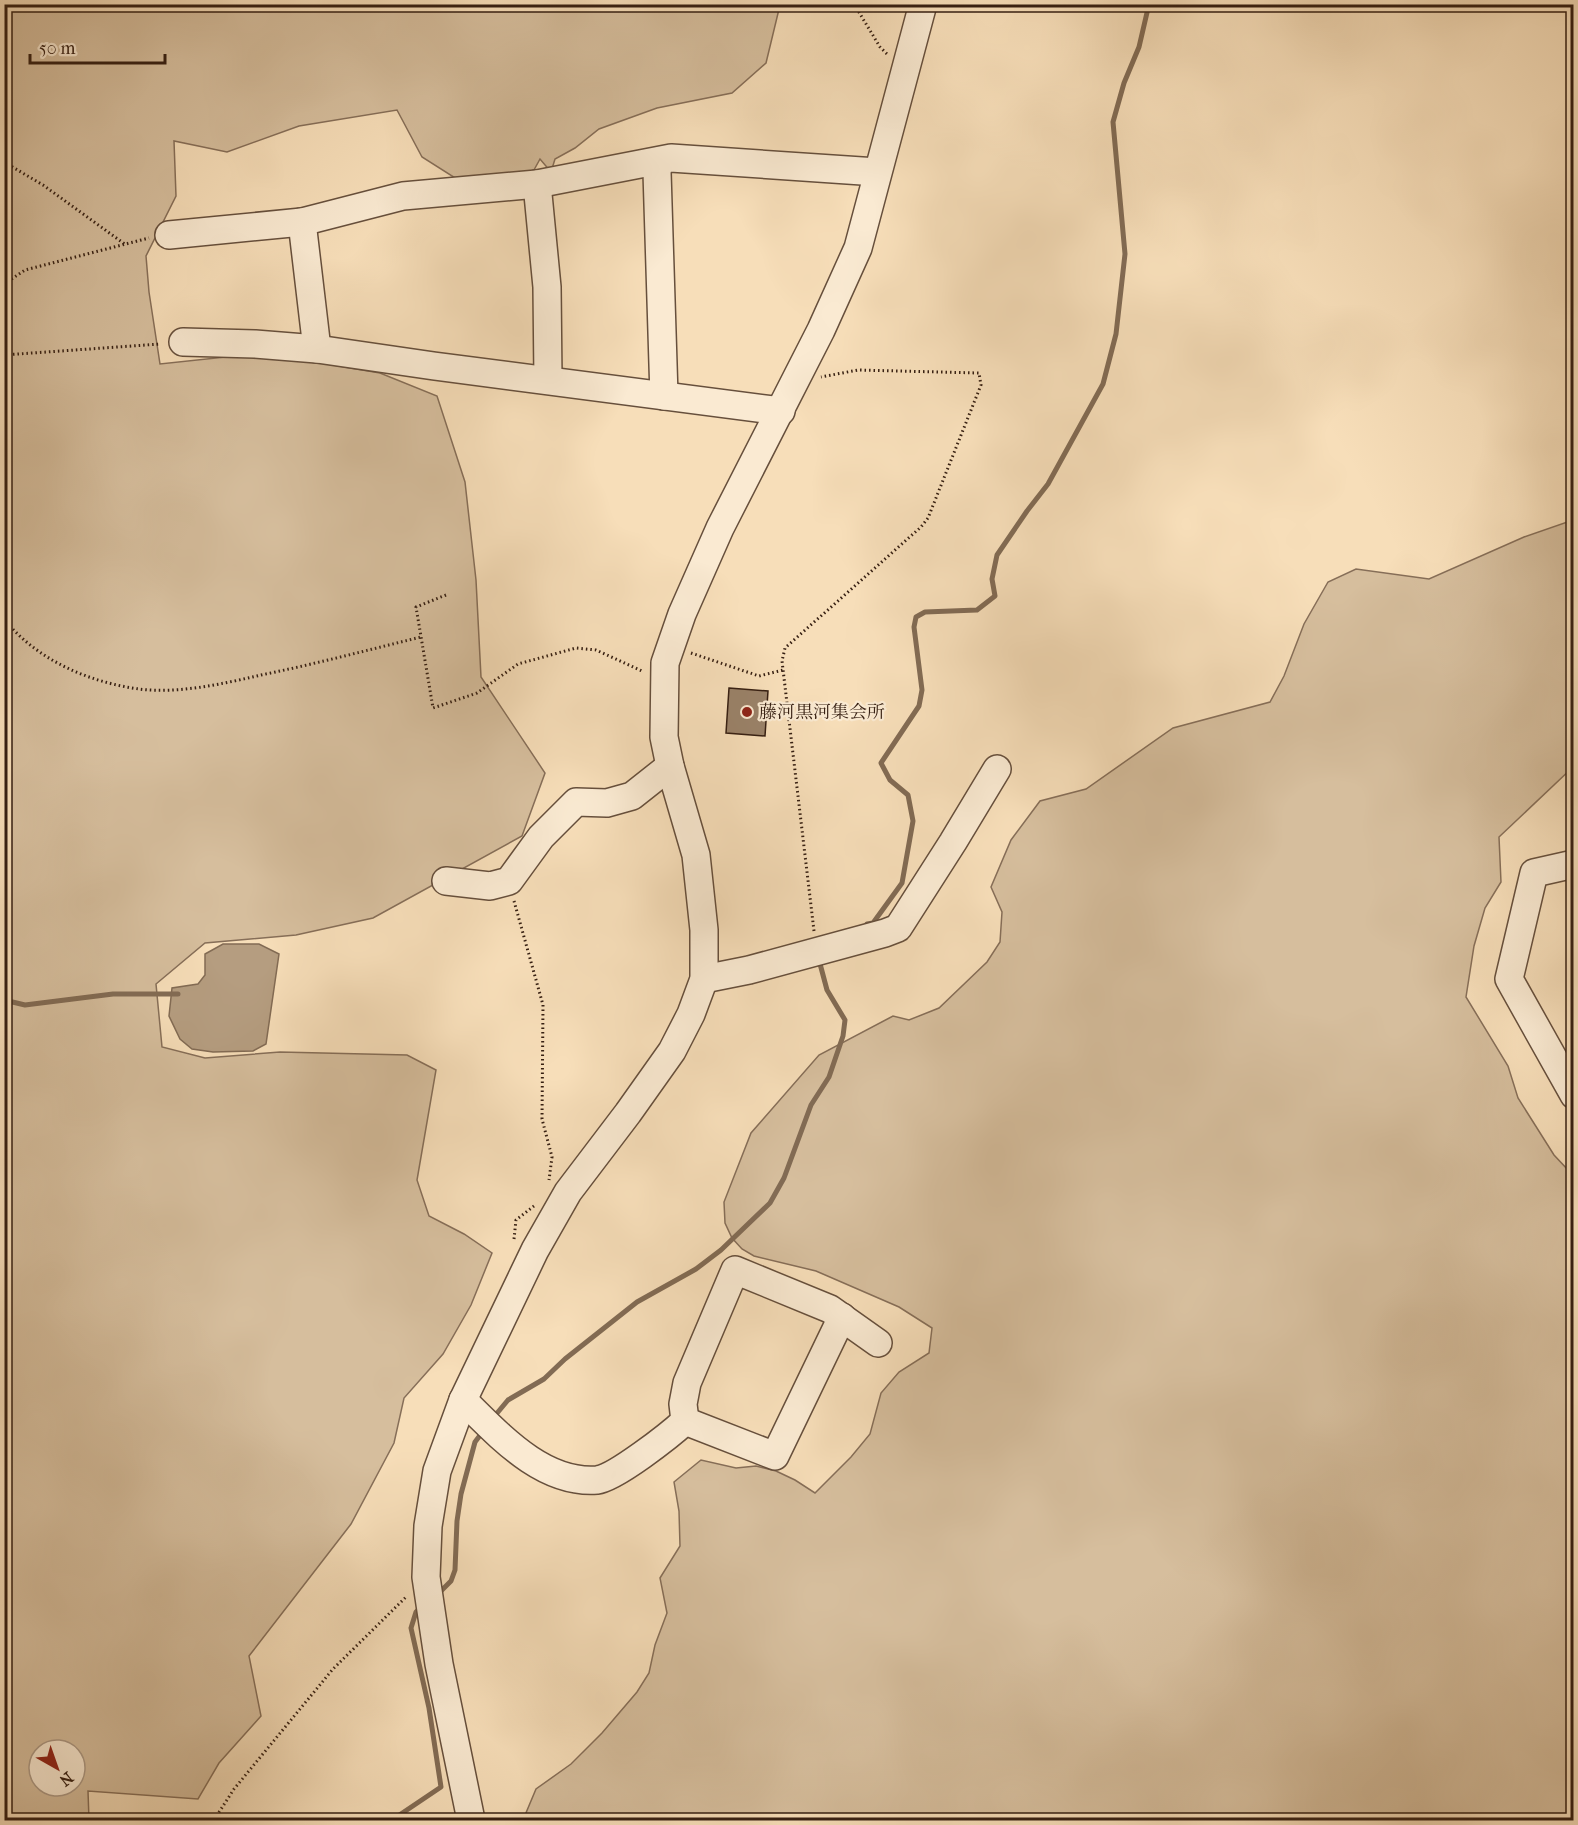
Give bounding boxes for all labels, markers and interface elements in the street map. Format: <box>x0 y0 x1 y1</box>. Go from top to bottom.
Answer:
scale bar <box>30 27 165 65</box>
text: 50 m <box>39 38 76 59</box>
place label: 藤河黒河集会所 <box>759 702 885 723</box>
marker: 藤河黒河集会所 <box>740 705 754 719</box>
north arrow <box>27 1738 87 1798</box>
text: N <box>55 1768 77 1791</box>

